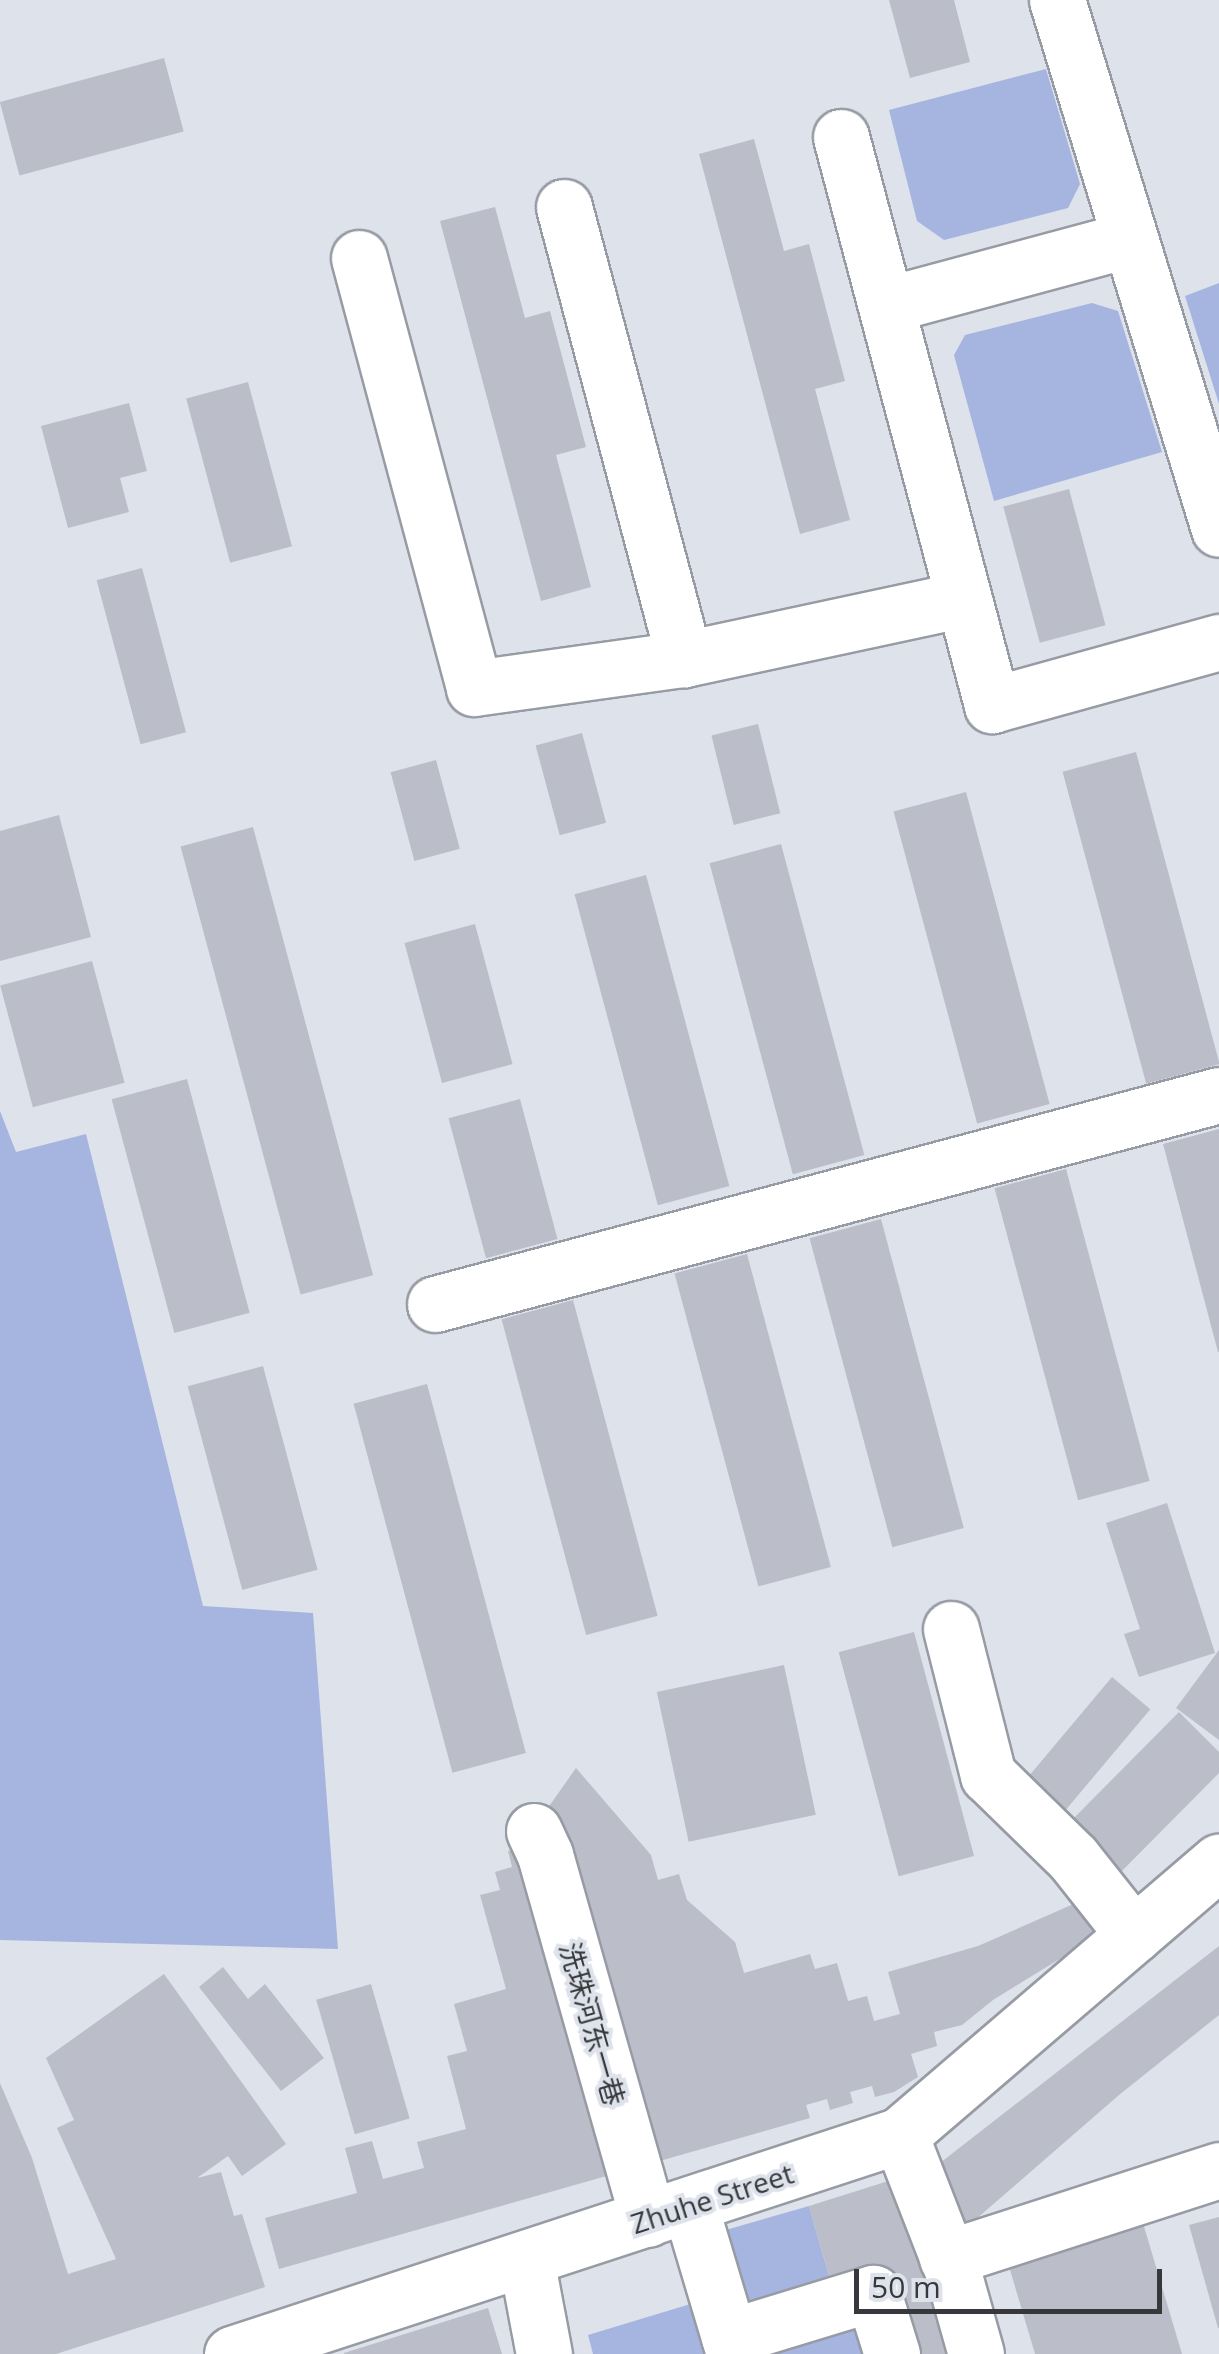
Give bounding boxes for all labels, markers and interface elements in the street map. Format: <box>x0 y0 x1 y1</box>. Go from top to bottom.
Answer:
street label: 洗珠河东一巷 <box>554 1939 632 2109</box>
street label: Zhuhe Street <box>627 2156 797 2240</box>
scale bar <box>859 2249 1166 2311</box>
text: 50 m <box>871 2266 941 2307</box>

